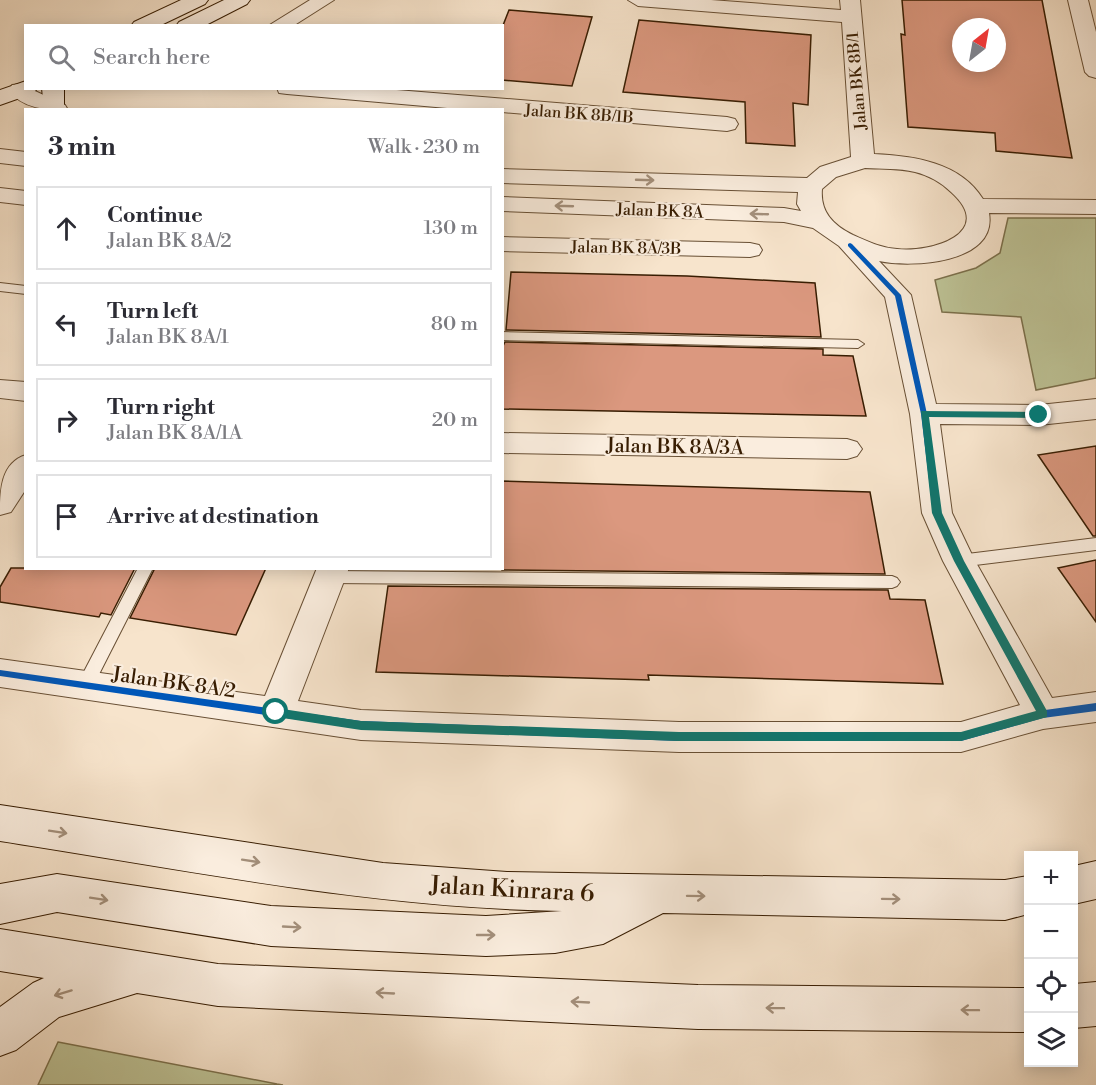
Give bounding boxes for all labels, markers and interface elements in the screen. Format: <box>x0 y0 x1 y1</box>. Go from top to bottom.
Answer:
north arrow <box>952 18 1006 72</box>
search box <box>24 24 504 90</box>
street label: Jalan BK 8B/1 <box>843 31 871 132</box>
icon: search <box>45 41 78 74</box>
text: Search here <box>93 44 210 71</box>
street label: Jalan BK 8B/1B <box>523 100 634 128</box>
text: 3 min <box>48 131 116 163</box>
text: Walk · 230 m <box>368 135 480 160</box>
one-way arrow <box>634 175 654 186</box>
street label: Jalan BK 8A <box>615 199 705 223</box>
one-way arrow <box>555 201 575 212</box>
text: Continue <box>107 202 203 229</box>
one-way arrow <box>750 209 770 220</box>
icon: ahead <box>50 212 83 245</box>
text: 130 m <box>423 216 478 241</box>
text: Jalan BK 8A/2 <box>107 229 232 254</box>
street label: Jalan BK 8A/3B <box>569 237 681 259</box>
text: Turn left <box>107 298 198 325</box>
icon: left <box>50 308 83 341</box>
text: 80 m <box>431 312 478 337</box>
text: Jalan BK 8A/1 <box>107 325 229 350</box>
text: Turn right <box>107 394 215 421</box>
route end <box>1025 401 1051 427</box>
icon: right <box>50 404 83 437</box>
text: 20 m <box>432 408 478 433</box>
text: Jalan BK 8A/1A <box>107 421 243 446</box>
street label: Jalan BK 8A/3A <box>605 434 745 461</box>
icon: arrive <box>50 500 83 533</box>
text: Arrive at destination <box>107 503 319 530</box>
street label: Jalan BK 8A/2 <box>109 662 237 705</box>
route start <box>262 698 288 724</box>
one-way arrow <box>47 827 67 838</box>
map controls <box>1024 851 1078 1067</box>
button: + <box>1024 851 1078 905</box>
one-way arrow <box>240 856 260 867</box>
street label: Jalan Kinrara 6 <box>428 871 595 909</box>
one-way arrow <box>685 890 705 901</box>
one-way arrow <box>880 893 900 904</box>
one-way arrow <box>88 894 108 905</box>
button: − <box>1024 905 1078 959</box>
one-way arrow <box>281 921 301 932</box>
one-way arrow <box>476 929 496 941</box>
button: locate <box>1024 959 1078 1013</box>
one-way arrow <box>376 987 396 998</box>
one-way arrow <box>54 988 73 999</box>
one-way arrow <box>571 996 591 1007</box>
one-way arrow <box>766 1002 786 1014</box>
one-way arrow <box>961 1004 981 1016</box>
button: layers <box>1024 1013 1078 1067</box>

